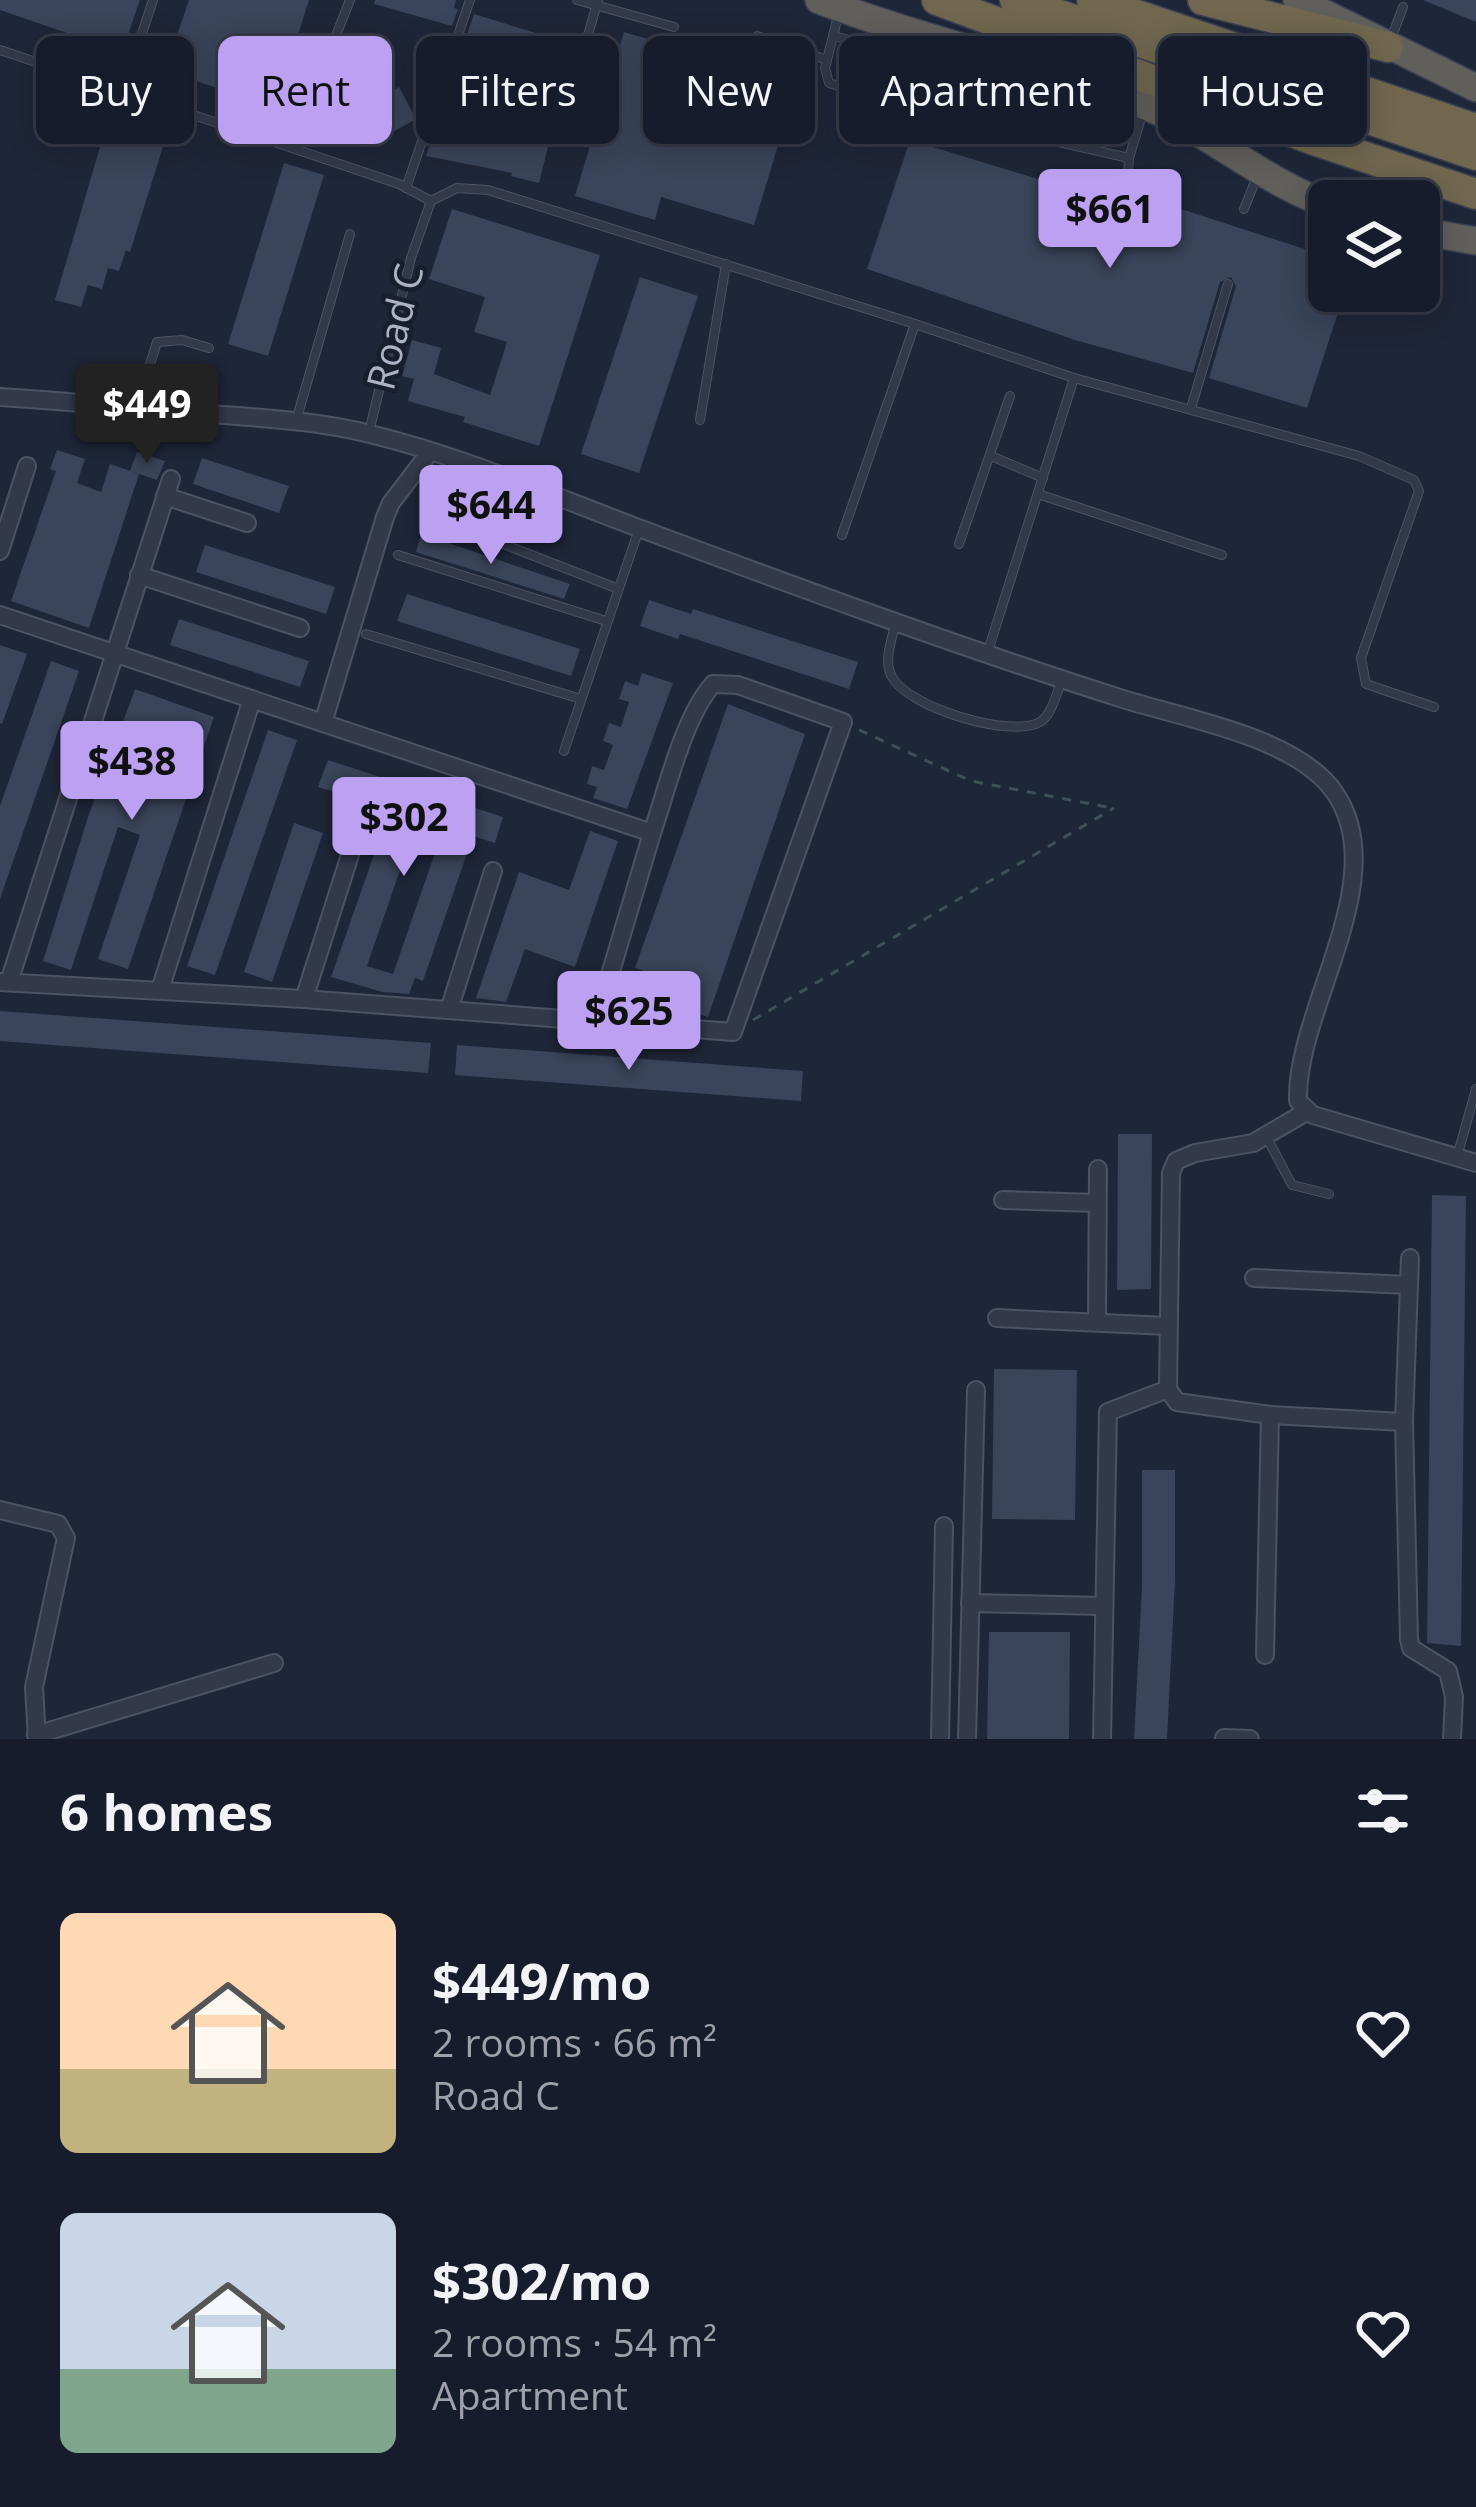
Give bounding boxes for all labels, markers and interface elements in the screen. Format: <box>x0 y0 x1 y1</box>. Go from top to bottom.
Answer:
chip: Buy <box>36 36 194 144</box>
chip: Rent <box>218 36 392 144</box>
chip: Filters <box>416 36 619 144</box>
chip: New <box>643 36 815 144</box>
chip: Apartment <box>839 36 1134 144</box>
chip: House <box>1158 36 1367 144</box>
pin: $661 <box>1039 169 1181 271</box>
map controls <box>1308 180 1440 312</box>
button: layers <box>1308 180 1440 312</box>
text: $661 <box>1065 181 1155 234</box>
street label: Road C <box>352 258 435 395</box>
pin: $449 <box>76 364 218 466</box>
text: $449 <box>102 376 192 429</box>
pin: $644 <box>420 465 562 567</box>
text: $644 <box>446 477 536 530</box>
pin: $438 <box>61 721 203 823</box>
text: $438 <box>87 733 177 786</box>
pin: $302 <box>333 777 475 879</box>
text: $302 <box>359 789 449 842</box>
pin: $625 <box>558 971 700 1073</box>
text: $625 <box>584 983 674 1036</box>
text: 6 homes <box>60 1776 273 1846</box>
icon: filters <box>1350 1778 1416 1844</box>
text: $449/mo <box>432 1945 651 2015</box>
icon: home <box>156 1961 300 2105</box>
icon: heart <box>1350 2000 1416 2066</box>
text: 2 rooms · 66 m² <box>432 2015 717 2068</box>
text: Road C <box>432 2068 560 2121</box>
text: $302/mo <box>432 2245 651 2315</box>
icon: home <box>156 2261 300 2405</box>
icon: heart <box>1350 2300 1416 2366</box>
text: 2 rooms · 54 m² <box>432 2315 717 2368</box>
text: Apartment <box>432 2368 628 2421</box>

